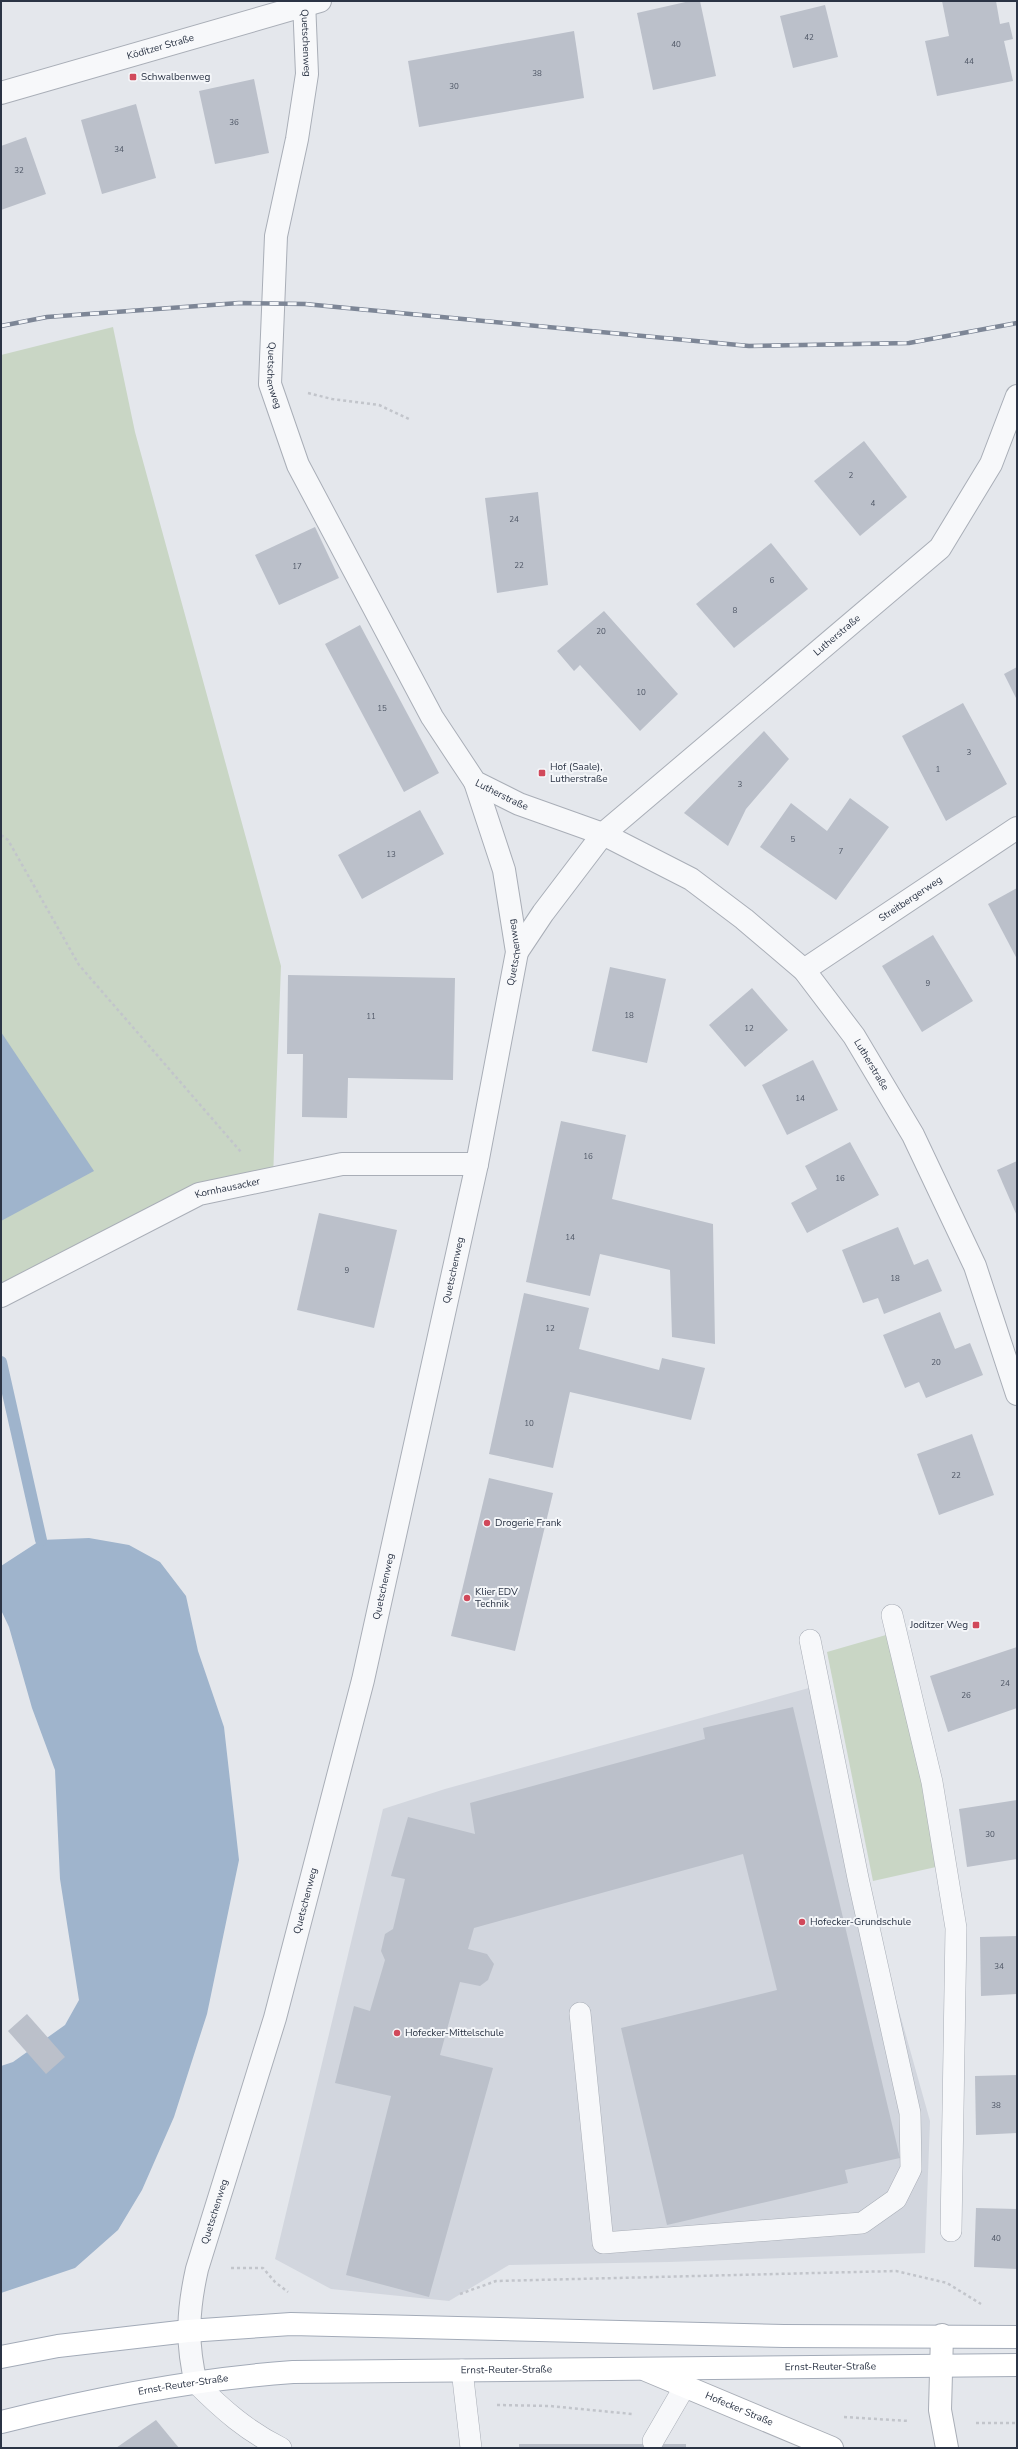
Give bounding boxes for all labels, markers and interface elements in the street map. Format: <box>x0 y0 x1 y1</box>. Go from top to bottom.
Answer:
street label: Quetschenweg <box>297 9 314 77</box>
street label: Köditzer Straße <box>125 31 196 63</box>
house number: 42 <box>804 32 814 43</box>
house number: 40 <box>671 39 681 50</box>
house number: 44 <box>964 56 974 67</box>
house number: 38 <box>532 68 542 79</box>
place label: Schwalbenweg <box>141 70 210 84</box>
marker: Schwalbenweg <box>128 72 138 82</box>
house number: 30 <box>449 81 459 92</box>
house number: 36 <box>229 117 239 128</box>
house number: 34 <box>114 144 124 155</box>
house number: 32 <box>14 165 24 176</box>
street label: Quetschenweg <box>263 342 285 411</box>
house number: 2 <box>849 470 854 481</box>
house number: 4 <box>871 498 876 509</box>
house number: 24 <box>509 514 519 525</box>
house number: 22 <box>514 560 524 571</box>
house number: 17 <box>292 561 302 572</box>
house number: 6 <box>770 575 775 586</box>
house number: 8 <box>733 605 738 616</box>
street label: Lutherstraße <box>811 611 864 659</box>
house number: 20 <box>596 626 606 637</box>
house number: 10 <box>636 687 646 698</box>
house number: 15 <box>377 703 387 714</box>
house number: 3 <box>967 747 972 758</box>
place label: Hof (Saale), Lutherstraße <box>550 760 608 786</box>
house number: 1 <box>936 764 941 775</box>
marker: Hof (Saale), Lutherstraße <box>537 768 547 778</box>
street label: Lutherstraße <box>473 776 530 814</box>
house number: 3 <box>738 779 743 790</box>
house number: 5 <box>791 834 796 845</box>
house number: 7 <box>839 846 844 857</box>
house number: 13 <box>386 849 396 860</box>
street label: Streitbergerweg <box>876 873 945 925</box>
street label: Quetschenweg <box>504 918 524 987</box>
house number: 9 <box>926 978 931 989</box>
house number: 18 <box>624 1010 634 1021</box>
house number: 11 <box>366 1011 376 1022</box>
house number: 12 <box>744 1023 754 1034</box>
street label: Lutherstraße <box>850 1037 892 1093</box>
house number: 14 <box>795 1093 805 1104</box>
house number: 16 <box>583 1151 593 1162</box>
house number: 16 <box>835 1173 845 1184</box>
street label: Kornhausacker <box>192 1174 262 1202</box>
house number: 14 <box>565 1232 575 1243</box>
street label: Quetschenweg <box>439 1235 468 1305</box>
house number: 9 <box>345 1265 350 1276</box>
house number: 18 <box>890 1273 900 1284</box>
house number: 12 <box>545 1323 555 1334</box>
house number: 20 <box>931 1357 941 1368</box>
house number: 10 <box>524 1418 534 1429</box>
house number: 22 <box>951 1470 961 1481</box>
place label: Drogerie Frank <box>495 1516 562 1530</box>
marker: Drogerie Frank <box>482 1518 492 1528</box>
street label: Quetschenweg <box>370 1552 398 1621</box>
place label: Klier EDV Technik <box>475 1585 518 1611</box>
marker: Klier EDV Technik <box>462 1593 472 1603</box>
place label: Joditzer Weg <box>909 1618 968 1632</box>
marker: Joditzer Weg <box>971 1620 981 1630</box>
house number: 24 <box>1000 1678 1010 1689</box>
house number: 26 <box>961 1690 971 1701</box>
house number: 30 <box>985 1829 995 1840</box>
street label: Quetschenweg <box>290 1866 321 1935</box>
place label: Hofecker-Grundschule <box>810 1915 911 1929</box>
marker: Hofecker-Grundschule <box>797 1917 807 1927</box>
house number: 34 <box>994 1961 1004 1972</box>
place label: Hofecker-Mittelschule <box>405 2026 504 2040</box>
marker: Hofecker-Mittelschule <box>392 2028 402 2038</box>
house number: 38 <box>991 2100 1001 2111</box>
street label: Quetschenweg <box>198 2177 232 2246</box>
house number: 40 <box>991 2233 1001 2244</box>
street label: Ernst-Reuter-Straße <box>785 2359 876 2374</box>
street label: Ernst-Reuter-Straße <box>461 2362 552 2377</box>
street label: Ernst-Reuter-Straße <box>137 2371 229 2399</box>
street label: Hofecker Straße <box>703 2389 775 2430</box>

